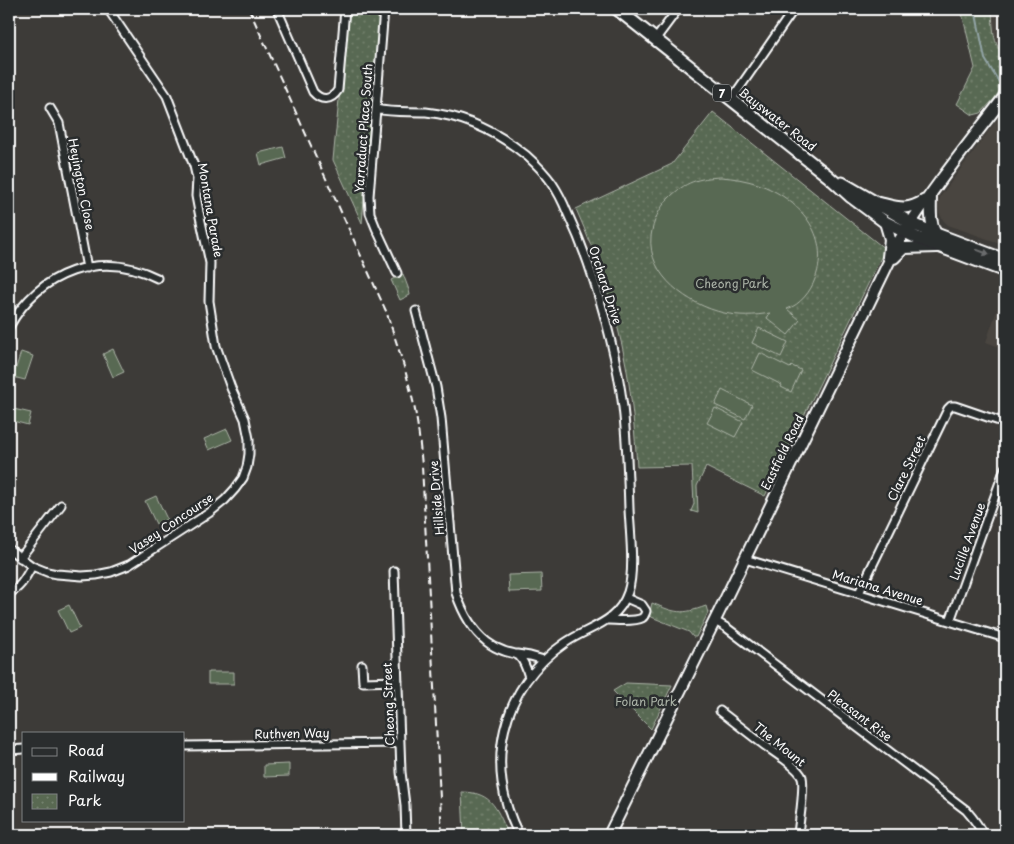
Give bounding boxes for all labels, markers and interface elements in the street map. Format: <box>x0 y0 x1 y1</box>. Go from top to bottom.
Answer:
street label: Yarraduct Place South <box>350 63 376 193</box>
street label: Bayswater Road <box>735 83 821 155</box>
road number: 7 <box>713 85 731 102</box>
street label: Heyington Close <box>64 137 100 231</box>
street label: Montana Parade <box>194 161 228 259</box>
street label: Orchard Drive <box>585 243 627 327</box>
one-way arrow <box>975 248 990 256</box>
park label: Cheong Park <box>695 274 769 292</box>
street label: Eastfield Road <box>756 411 808 493</box>
street label: Clare Street <box>882 432 930 504</box>
street label: Hillside Drive <box>424 460 448 536</box>
street label: Vasey Concourse <box>125 488 217 558</box>
street label: Lucille Avenue <box>945 499 989 582</box>
street label: Mariana Avenue <box>830 565 926 609</box>
street label: Cheong Street <box>378 662 398 746</box>
street label: Pleasant Rise <box>824 685 896 745</box>
park label: Folan Park <box>615 692 677 710</box>
street label: The Mount <box>750 717 810 771</box>
street label: Ruthven Way <box>254 723 330 743</box>
legend <box>22 732 185 822</box>
text: Road <box>68 738 104 761</box>
text: Railway <box>68 764 125 787</box>
text: Park <box>68 788 102 811</box>

